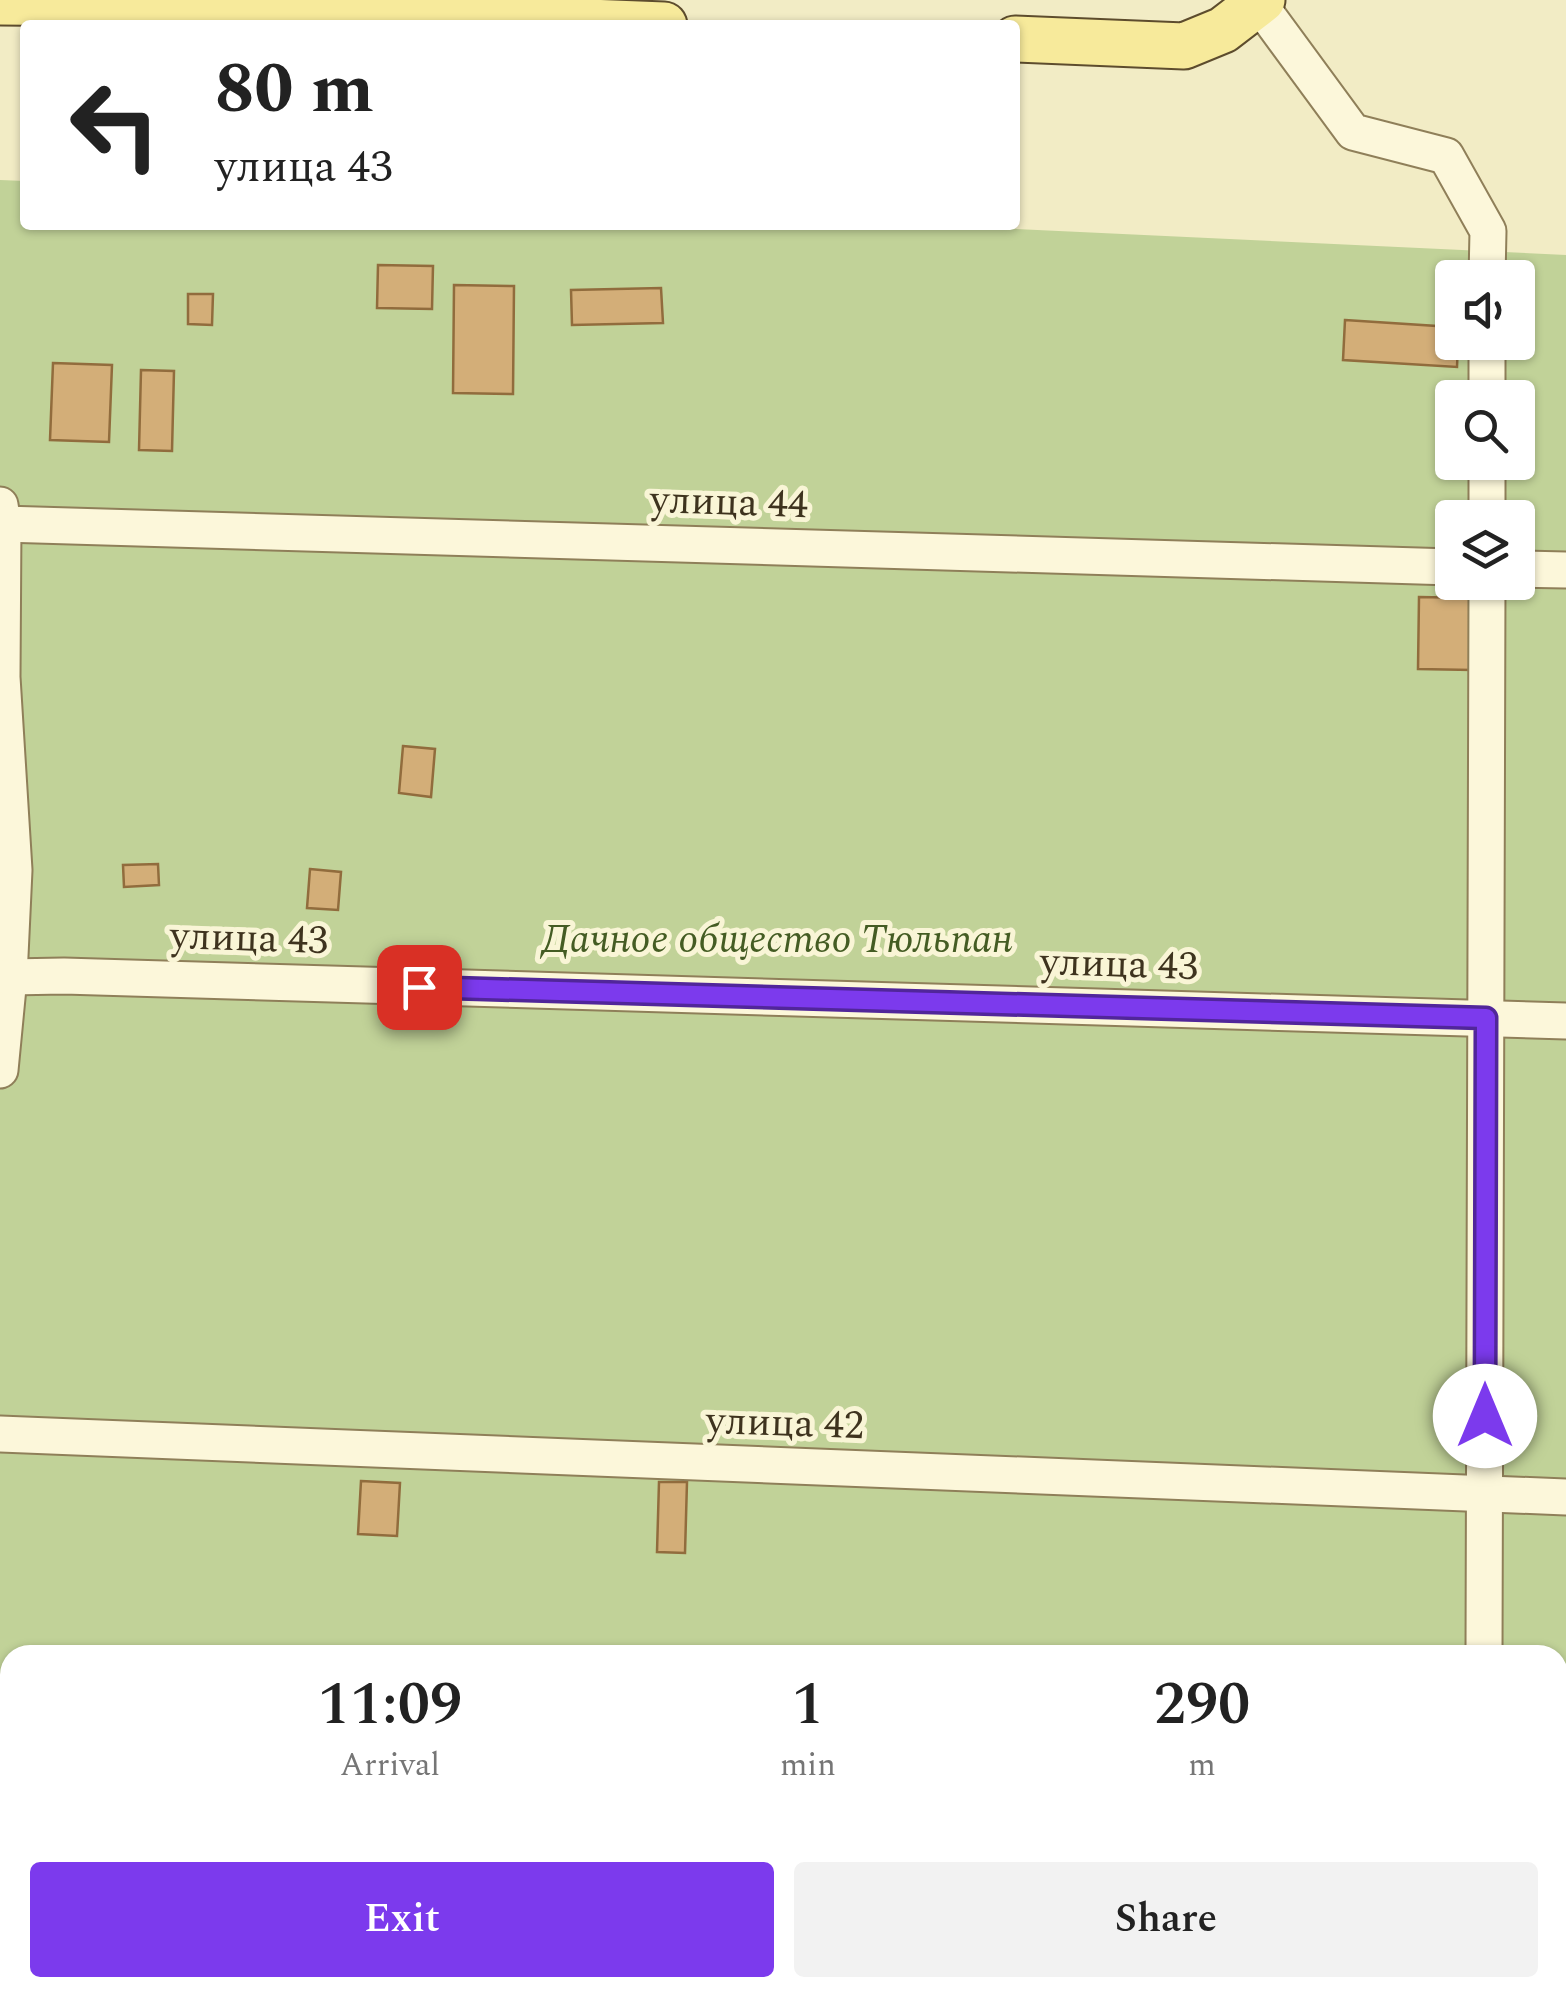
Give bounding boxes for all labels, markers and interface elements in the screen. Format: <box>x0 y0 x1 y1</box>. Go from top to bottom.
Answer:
text: 80 m <box>215 37 374 143</box>
icon: left <box>50 60 180 190</box>
text: улица 43 <box>215 133 393 202</box>
map controls <box>1435 260 1535 600</box>
button: sound <box>1435 260 1535 360</box>
button: search <box>1435 380 1535 480</box>
street label: улица 44 <box>648 470 809 536</box>
button: layers <box>1435 500 1535 600</box>
street label: улица 43 <box>168 906 329 972</box>
park label: Дачное общество Тюльпан <box>539 910 1013 971</box>
street label: улица 43 <box>1038 932 1199 998</box>
pin <box>377 945 462 1030</box>
icon: arrive <box>392 960 447 1015</box>
position arrow <box>1433 1364 1537 1468</box>
street label: улица 42 <box>704 1391 865 1457</box>
text: 11:09 <box>318 1659 462 1751</box>
text: 1 <box>792 1659 824 1751</box>
text: 290 <box>1154 1659 1250 1751</box>
text: Arrival <box>340 1741 440 1790</box>
text: min <box>780 1741 836 1790</box>
text: m <box>1188 1741 1216 1790</box>
button: Exit <box>30 1862 774 1977</box>
button: Share <box>794 1862 1538 1977</box>

